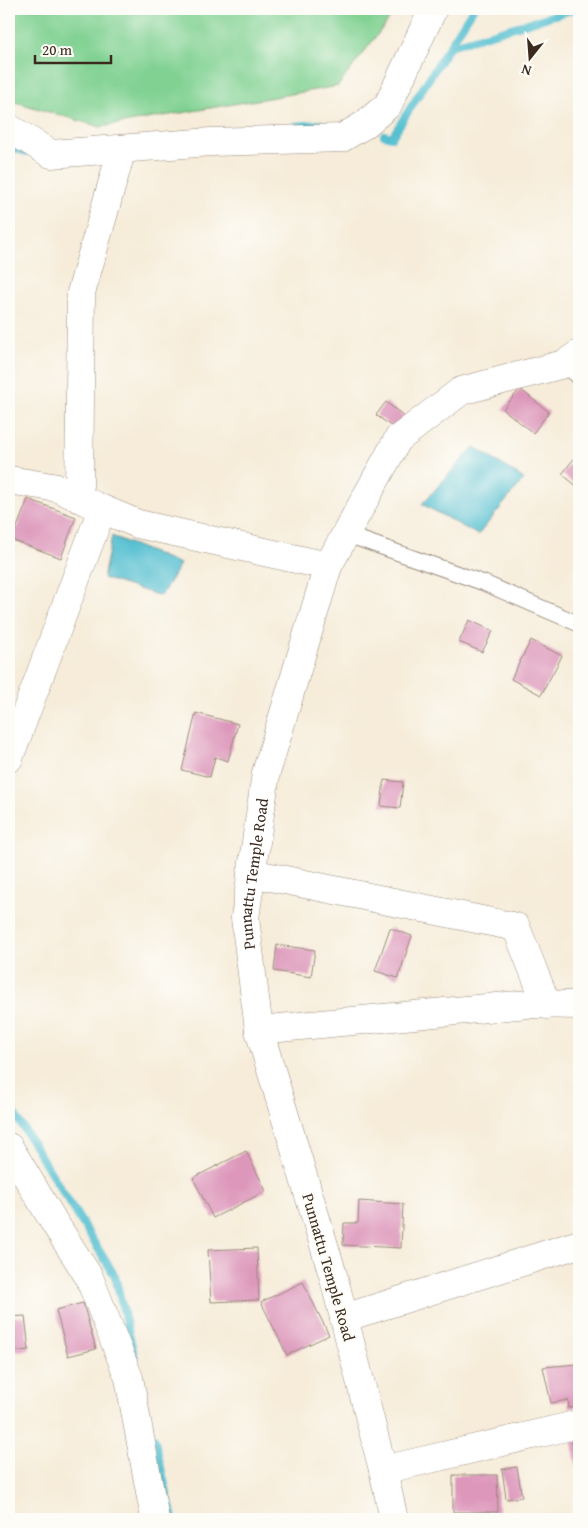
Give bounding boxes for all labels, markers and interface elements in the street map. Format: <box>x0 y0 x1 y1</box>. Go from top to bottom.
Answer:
scale bar <box>35 32 111 64</box>
north arrow <box>506 32 556 82</box>
text: 20 m <box>42 39 73 60</box>
text: N <box>518 59 534 81</box>
street label: Punnattu Temple Road <box>233 796 274 951</box>
street label: Punnattu Temple Road <box>296 1190 362 1344</box>

